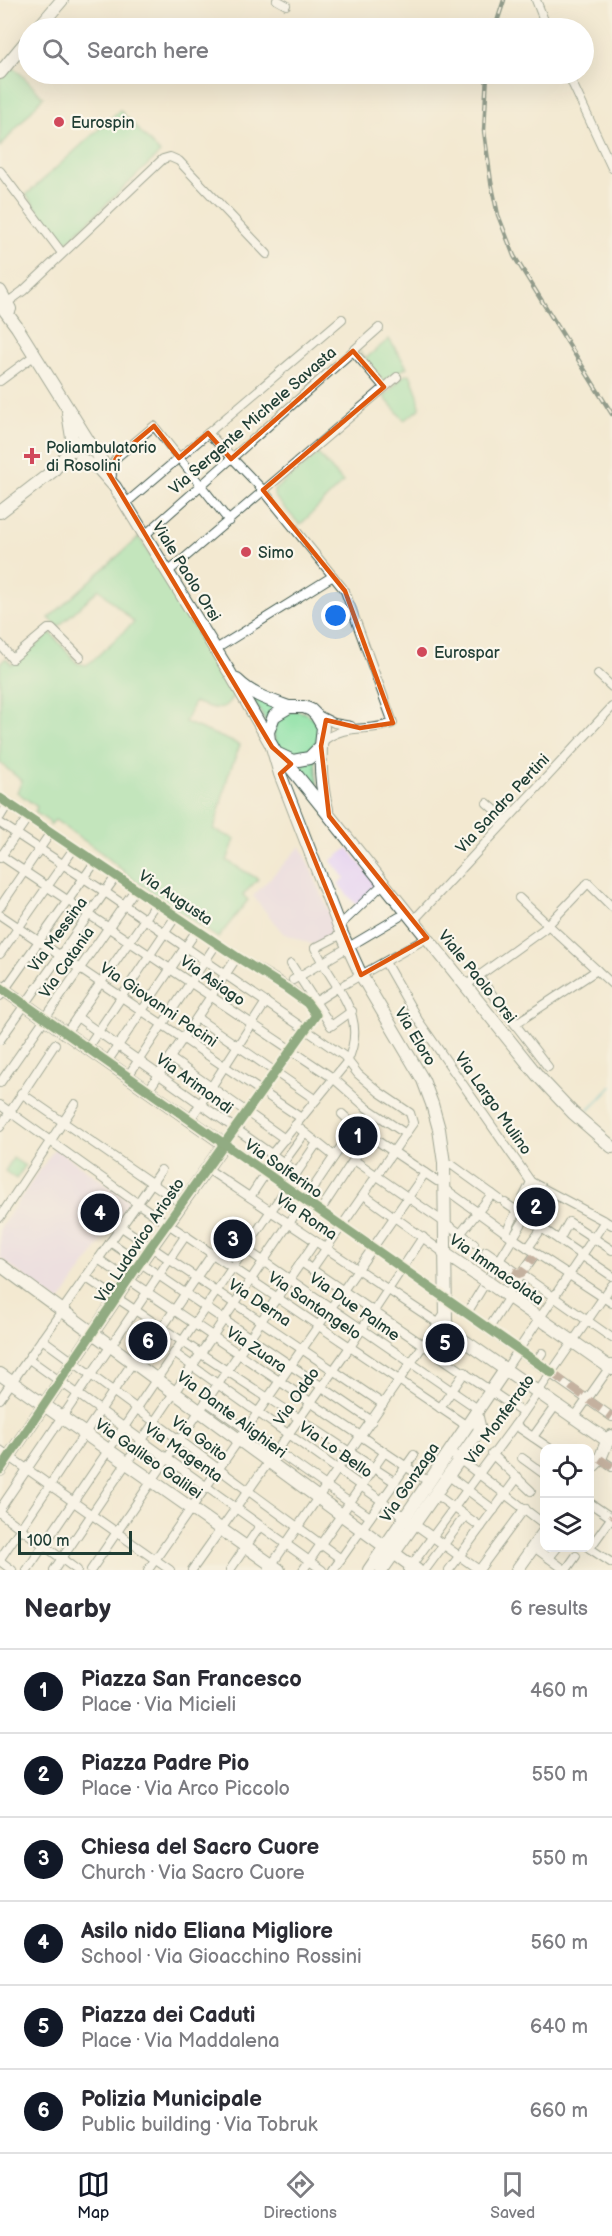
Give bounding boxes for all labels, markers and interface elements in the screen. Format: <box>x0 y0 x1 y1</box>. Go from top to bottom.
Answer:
search box <box>18 18 594 84</box>
icon: search <box>39 35 72 68</box>
text: Search here <box>87 38 209 65</box>
place label: Eurospin <box>71 114 135 133</box>
marker: Eurospin <box>52 115 66 129</box>
street label: Via Sergente Michele Savasta <box>165 343 340 499</box>
place label: Poliambulatorio di Rosolini <box>46 439 157 476</box>
marker: Poliambulatorio di Rosolini <box>23 447 41 465</box>
street label: Viale Paolo Orsi <box>147 518 224 625</box>
place label: Simo <box>258 544 294 563</box>
marker: Simo <box>239 545 253 559</box>
your location <box>321 601 350 630</box>
place label: Eurospar <box>434 644 500 663</box>
marker: Eurospar <box>415 645 429 659</box>
street label: Via Sandro Pertini <box>452 750 554 858</box>
street label: Via Augusta <box>135 867 216 930</box>
street label: Via Messina <box>25 894 92 976</box>
street label: Via Catania <box>36 924 99 1002</box>
street label: Viale Paolo Orsi <box>434 927 520 1027</box>
street label: Via Asiago <box>176 952 248 1011</box>
street label: Via Giovanni Pacini <box>96 959 221 1052</box>
street label: Via Eloro <box>390 1004 440 1069</box>
street label: Via Largo Mulino <box>450 1049 535 1159</box>
street label: Via Arimondi <box>152 1050 236 1119</box>
pin: 1 <box>338 1114 378 1158</box>
street label: Via Solferino <box>241 1135 326 1203</box>
street label: Via Ludovico Ariosto <box>91 1175 189 1307</box>
pin: 2 <box>516 1184 556 1230</box>
pin: 4 <box>80 1190 120 1236</box>
street label: Via Roma <box>272 1190 340 1245</box>
pin: 3 <box>214 1216 252 1262</box>
street label: Via Immacolata <box>445 1231 547 1310</box>
street label: Via Santangelo <box>264 1268 364 1344</box>
street label: Via Due Palme <box>305 1269 403 1346</box>
street label: Via Derna <box>224 1275 294 1331</box>
pin: 6 <box>128 1318 168 1364</box>
pin: 5 <box>426 1320 464 1366</box>
street label: Via Zuara <box>222 1323 290 1377</box>
street label: Via Oddo <box>270 1364 324 1430</box>
street label: Via Dante Alighieri <box>172 1368 290 1463</box>
street label: Via Monferrato <box>461 1371 539 1469</box>
street label: Via Goito <box>167 1412 231 1466</box>
street label: Via Galileo Galilei <box>91 1415 206 1503</box>
street label: Via Lo Bello <box>295 1418 376 1483</box>
street label: Via Magenta <box>140 1419 226 1487</box>
street label: Via Gonzaga <box>377 1439 444 1526</box>
map controls <box>540 1444 594 1552</box>
button: locate <box>540 1444 594 1498</box>
button: layers <box>540 1498 594 1552</box>
scale bar <box>18 1528 132 1556</box>
text: 100 m <box>27 1532 70 1551</box>
text: Nearby <box>24 1594 111 1625</box>
text: 6 results <box>510 1597 588 1621</box>
text: Piazza San Francesco <box>81 1666 302 1693</box>
text: 1 <box>39 1679 48 1703</box>
text: 460 m <box>530 1679 588 1703</box>
text: Place · Via Micieli <box>81 1693 236 1717</box>
text: Piazza Padre Pio <box>81 1750 249 1777</box>
text: 2 <box>38 1763 49 1787</box>
text: 550 m <box>531 1763 588 1787</box>
text: Place · Via Arco Piccolo <box>81 1777 290 1801</box>
text: Chiesa del Sacro Cuore <box>81 1834 319 1861</box>
text: 3 <box>38 1847 49 1871</box>
text: 550 m <box>531 1847 588 1871</box>
text: Church · Via Sacro Cuore <box>81 1861 305 1885</box>
text: Asilo nido Eliana Migliore <box>81 1918 333 1945</box>
text: 4 <box>38 1931 49 1955</box>
text: 560 m <box>531 1931 588 1955</box>
text: School · Via Gioacchino Rossini <box>81 1945 362 1969</box>
text: Piazza dei Caduti <box>81 2002 255 2029</box>
text: 5 <box>38 2015 49 2039</box>
text: 640 m <box>530 2015 588 2039</box>
text: Place · Via Maddalena <box>81 2029 280 2053</box>
text: Polizia Municipale <box>81 2086 262 2113</box>
text: 6 <box>37 2099 50 2123</box>
text: 660 m <box>530 2099 588 2123</box>
text: Public building · Via Tobruk <box>81 2113 318 2137</box>
tab: Map <box>77 2168 110 2223</box>
tab: Directions <box>263 2168 337 2223</box>
tab: Saved <box>490 2168 535 2223</box>

